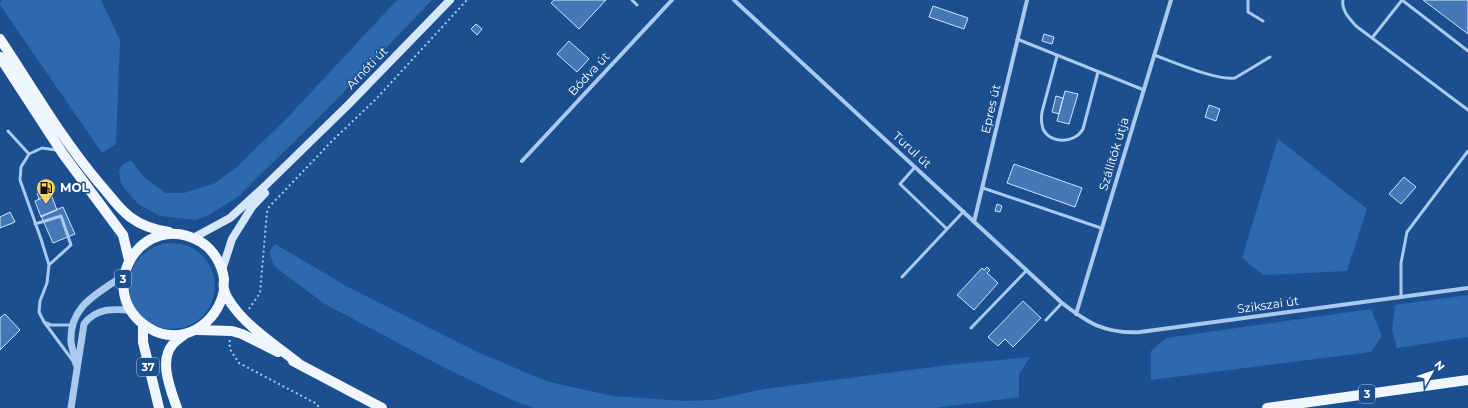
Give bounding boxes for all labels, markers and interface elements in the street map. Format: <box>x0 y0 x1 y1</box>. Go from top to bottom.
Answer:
street label: Arnóti út <box>343 43 391 92</box>
street label: Bódva út <box>565 49 613 99</box>
street label: Epres út <box>978 83 1003 135</box>
street label: Szállítók útja <box>1095 115 1132 192</box>
street label: Turul út <box>890 128 935 171</box>
fuel station icon: MOL <box>35 177 57 205</box>
place label: MOL <box>60 180 90 195</box>
road number: 3 <box>115 270 131 288</box>
street label: Szikszai út <box>1236 293 1300 316</box>
north arrow <box>1412 352 1452 392</box>
road number: 37 <box>137 358 159 376</box>
text: N <box>1431 358 1448 373</box>
road number: 3 <box>1359 385 1375 403</box>

